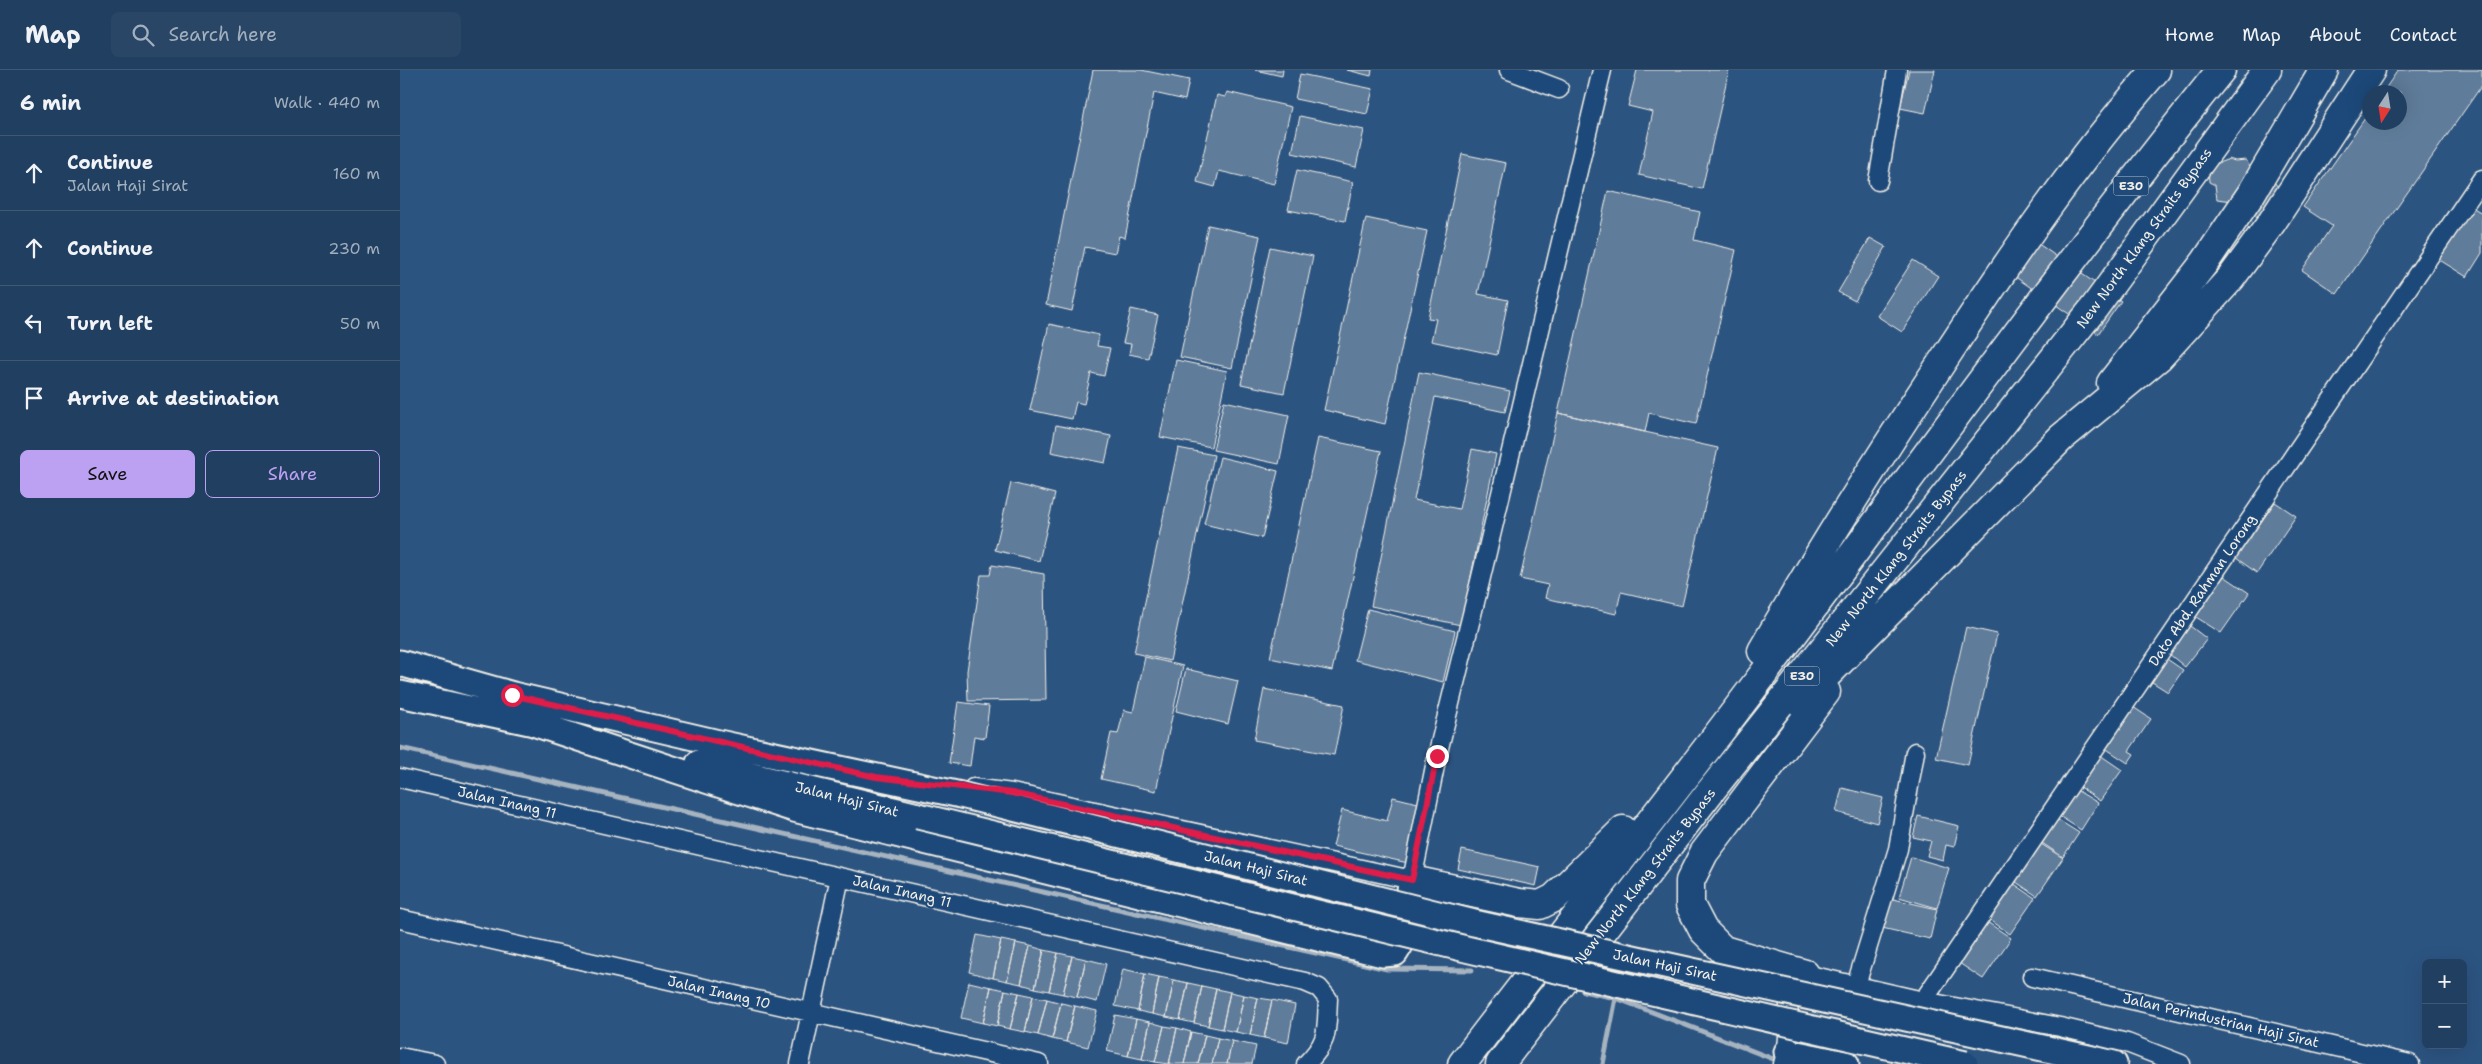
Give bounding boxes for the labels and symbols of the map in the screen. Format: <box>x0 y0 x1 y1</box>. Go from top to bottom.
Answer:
north arrow <box>2362 85 2407 130</box>
street label: New North Klang Straits Bypass <box>2072 144 2216 332</box>
road number: E30 <box>2114 176 2148 195</box>
street label: New North Klang Straits Bypass <box>1821 466 1971 650</box>
street label: Dato Abd. Rahman Lorong <box>2144 510 2260 670</box>
road number: E30 <box>1784 666 1820 686</box>
route start <box>501 684 524 707</box>
route end <box>1426 745 1449 768</box>
street label: Jalan Haji Sirat <box>793 777 901 821</box>
street label: Jalan Inang 11 <box>456 782 558 822</box>
street label: New North Klang Straits Bypass <box>1570 784 1720 968</box>
street label: Jalan Haji Sirat <box>1202 846 1310 890</box>
street label: Jalan Inang 11 <box>851 871 953 911</box>
street label: Jalan Haji Sirat <box>1611 945 1719 985</box>
street label: Jalan Inang 10 <box>666 971 772 1013</box>
street label: Jalan Perindustrian Haji Sirat <box>2121 989 2321 1051</box>

